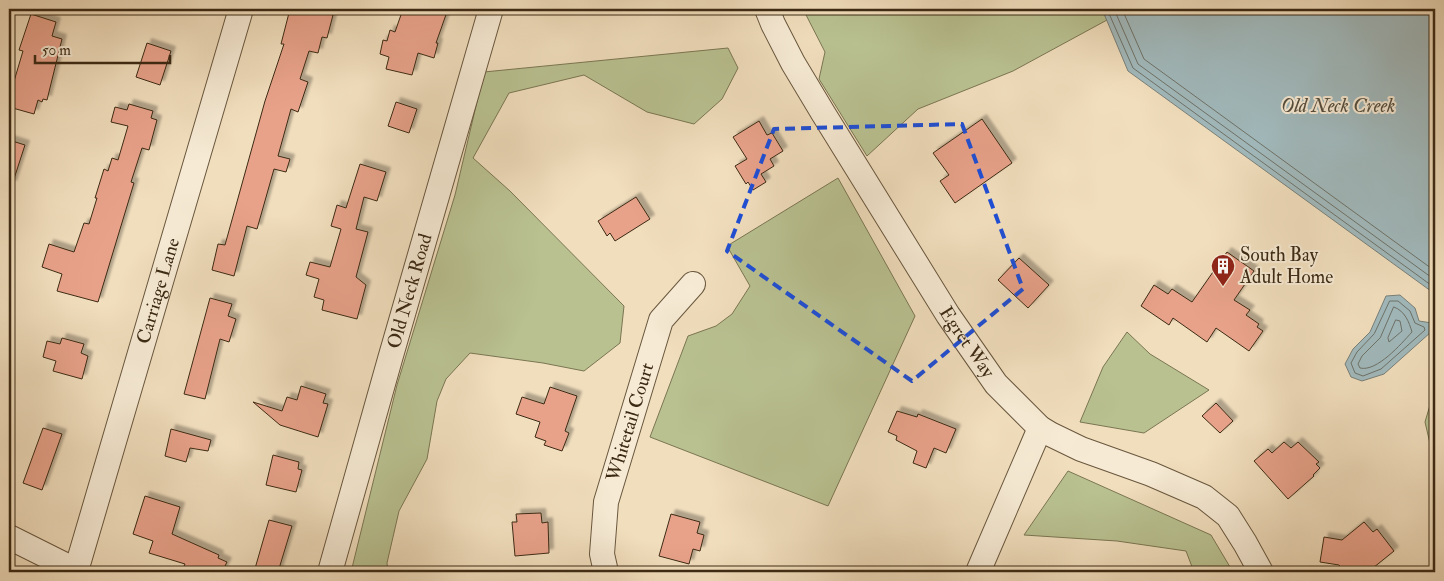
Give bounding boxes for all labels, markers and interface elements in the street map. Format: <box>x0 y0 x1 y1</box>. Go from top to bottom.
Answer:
scale bar <box>35 32 170 64</box>
text: 50 m <box>42 41 71 60</box>
water label: Old Neck Creek <box>1281 93 1395 118</box>
street label: Old Neck Road <box>382 230 438 351</box>
street label: Carriage Lane <box>131 235 185 347</box>
place label: South Bay Adult Home <box>1239 243 1333 289</box>
building icon: South Bay Adult Home <box>1210 253 1236 287</box>
street label: Egret Way <box>934 302 1001 383</box>
street label: Whitetail Court <box>601 360 659 485</box>

